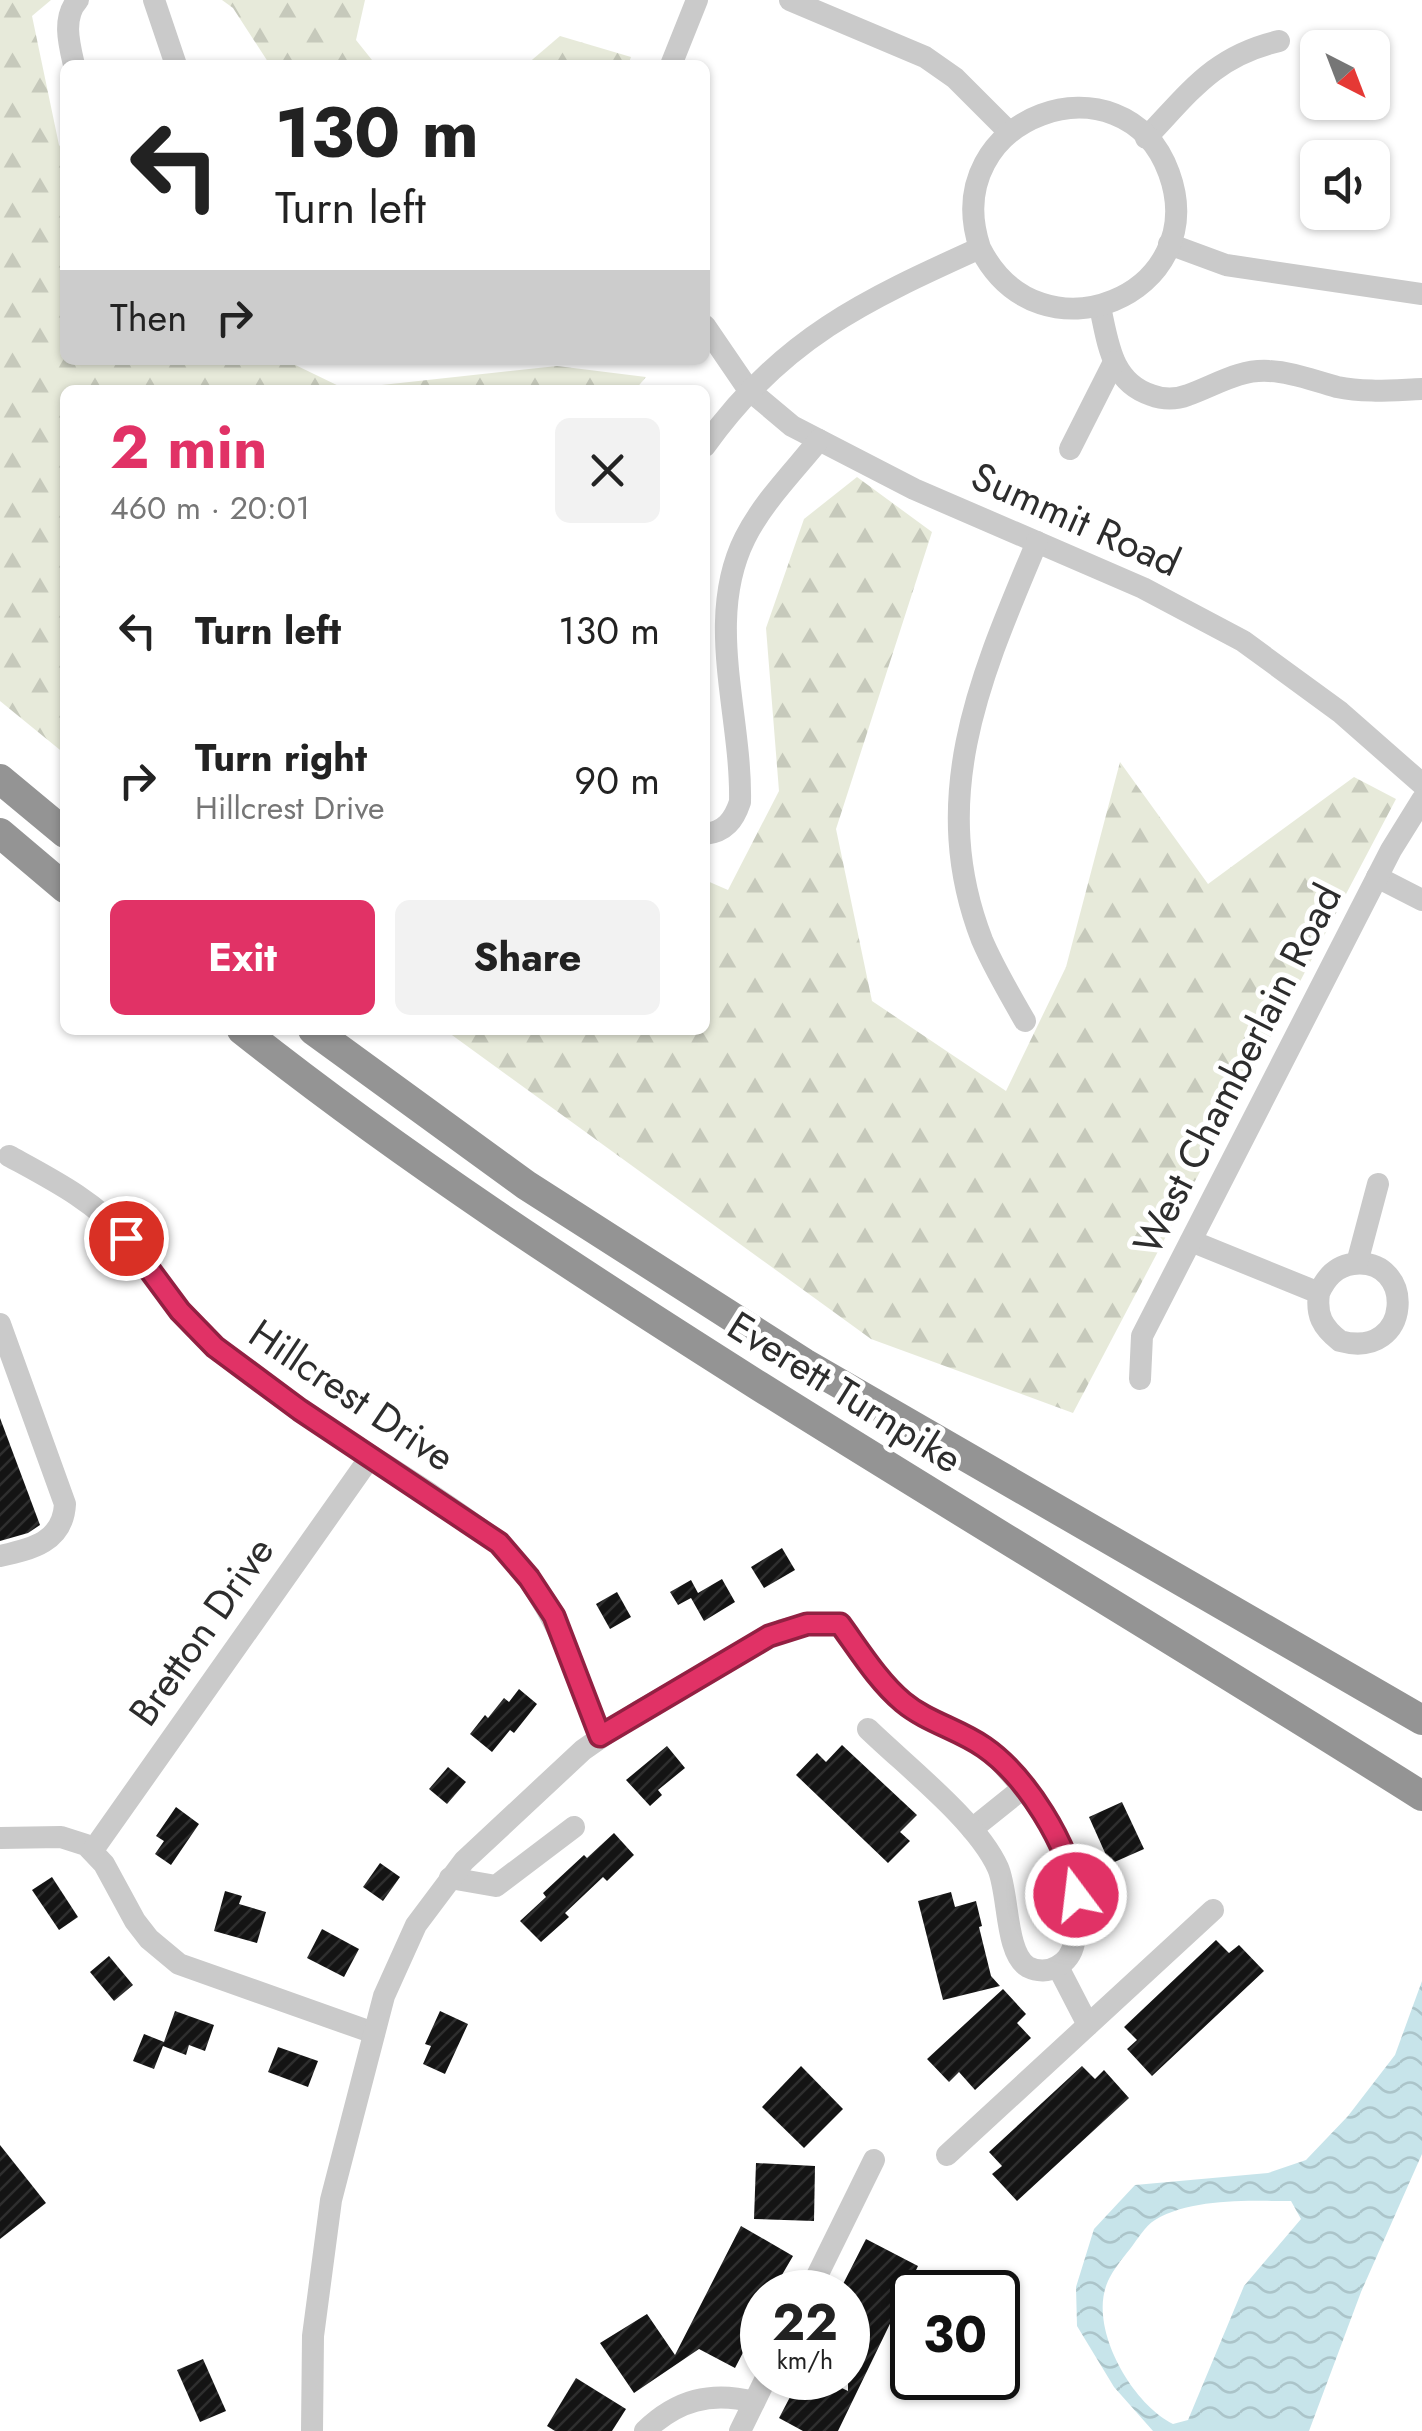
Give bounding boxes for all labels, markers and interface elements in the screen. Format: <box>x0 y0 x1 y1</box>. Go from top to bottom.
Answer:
north arrow <box>1300 30 1390 120</box>
map controls <box>1300 30 1390 230</box>
text: 130 m <box>275 82 479 183</box>
icon: left <box>110 100 240 230</box>
button: sound <box>1300 140 1390 230</box>
text: Turn left <box>275 175 426 240</box>
text: Then <box>110 290 187 345</box>
icon: right <box>207 290 262 345</box>
text: 2 min <box>110 404 268 491</box>
button: close <box>555 418 660 523</box>
street label: Summit Road <box>962 447 1190 591</box>
text: 460 m · 20:01 <box>110 485 310 531</box>
icon: left <box>110 603 165 658</box>
text: Turn left <box>195 603 341 658</box>
text: 130 m <box>558 603 660 658</box>
text: Turn right <box>195 730 367 785</box>
icon: right <box>110 753 165 808</box>
text: 90 m <box>574 753 660 808</box>
text: Hillcrest Drive <box>195 785 385 831</box>
street label: West Chamberlain Road <box>1118 874 1356 1264</box>
button: Exit <box>110 900 375 1015</box>
button: Share <box>395 900 660 1015</box>
pin <box>84 1196 169 1281</box>
icon: arrive <box>99 1211 154 1266</box>
street label: Everett Turnpike <box>717 1297 973 1487</box>
street label: Hillcrest Drive <box>238 1305 466 1485</box>
street label: Bretton Drive <box>114 1525 288 1737</box>
position arrow <box>1024 1843 1128 1947</box>
speed limit sign: 30 <box>890 2270 1020 2400</box>
text: 22 <box>772 2286 838 2359</box>
text: km/h <box>777 2342 833 2378</box>

